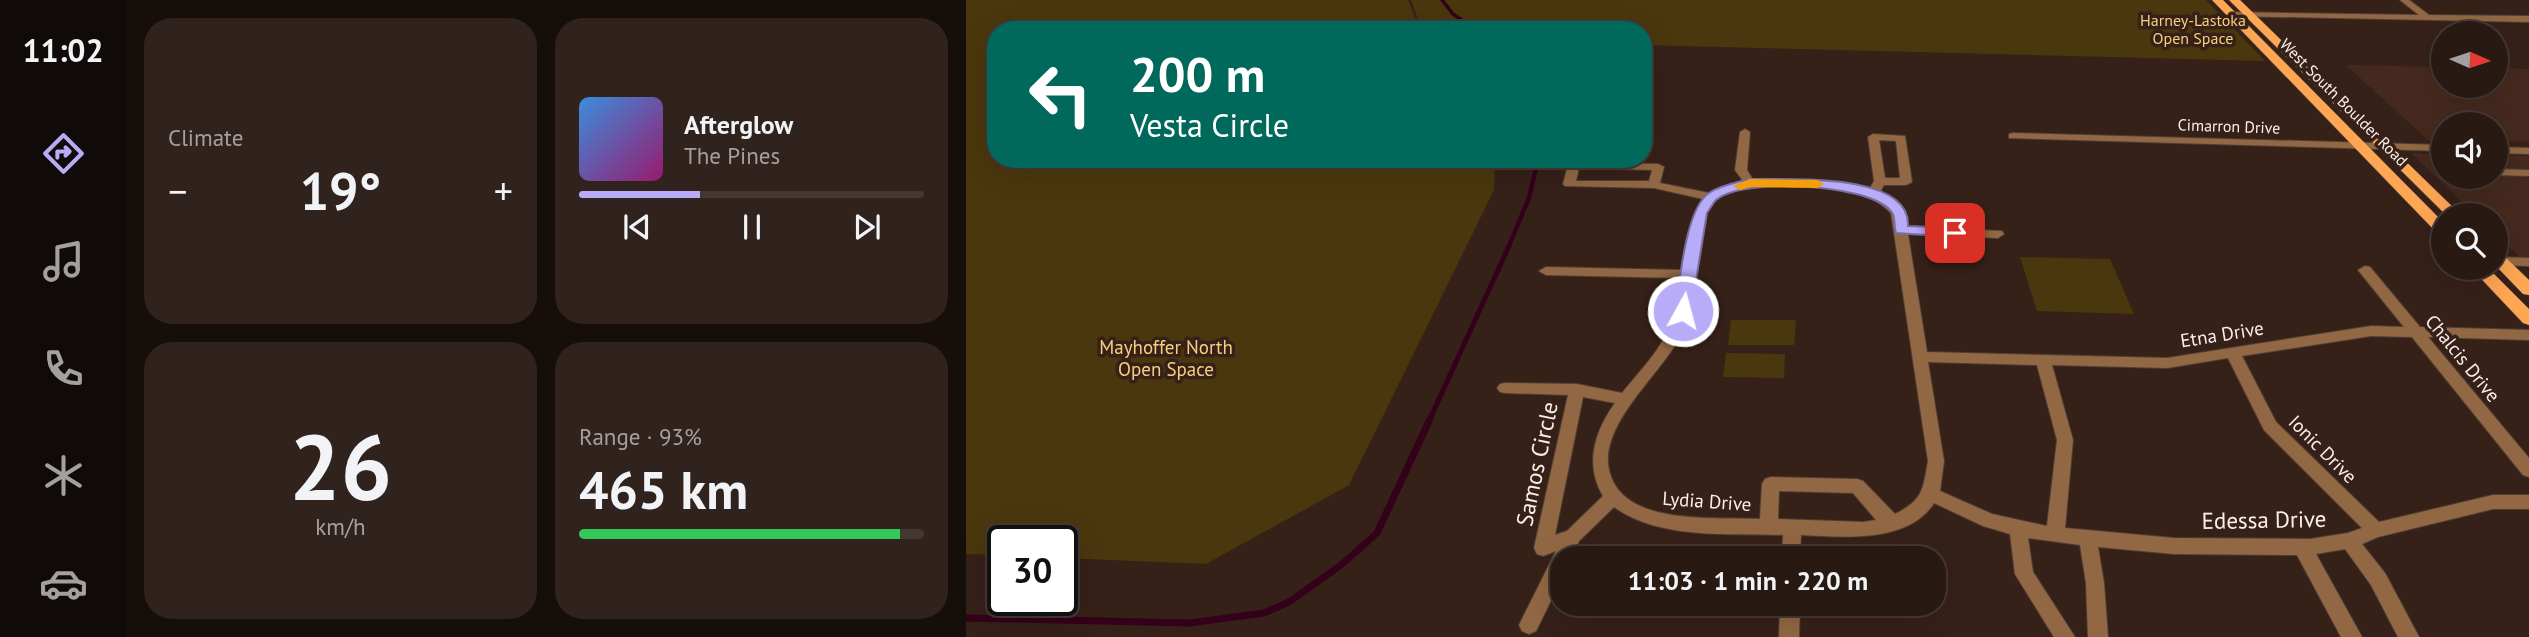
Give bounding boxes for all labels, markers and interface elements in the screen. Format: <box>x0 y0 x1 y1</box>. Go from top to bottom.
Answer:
park label: Harney-Lastoka Open Space <box>2140 10 2246 48</box>
north arrow <box>2431 21 2508 98</box>
map controls <box>2431 21 2508 280</box>
text: 11:02 <box>22 29 104 71</box>
street label: West South Boulder Road <box>2276 34 2412 170</box>
text: 200 m <box>1130 42 1265 106</box>
icon: left <box>1015 49 1106 140</box>
text: Vesta Circle <box>1130 104 1289 146</box>
text: Afterglow <box>684 108 793 141</box>
button: sound <box>2431 112 2508 189</box>
street label: Cimarron Drive <box>2177 114 2281 138</box>
text: Climate <box>168 123 243 152</box>
icon: directions <box>39 129 88 178</box>
text: The Pines <box>684 141 780 170</box>
text: 19° <box>300 157 381 224</box>
text: − <box>168 166 187 215</box>
text: + <box>494 166 513 215</box>
pin <box>1925 203 1985 263</box>
button: search <box>2431 203 2508 280</box>
icon: previous <box>618 208 656 246</box>
icon: pause <box>733 208 771 246</box>
icon: next <box>848 208 886 246</box>
icon: arrive <box>1936 214 1974 252</box>
icon: music <box>39 237 88 286</box>
position arrow <box>1646 274 1720 348</box>
street label: Chalcis Drive <box>2420 309 2506 407</box>
street label: Etna Drive <box>2179 316 2265 352</box>
park label: Mayhoffer North Open Space <box>1099 335 1233 381</box>
icon: phone <box>39 344 88 393</box>
street label: Samos Circle <box>1509 399 1564 529</box>
text: 26 <box>289 407 392 525</box>
street label: Ionic Drive <box>2284 410 2362 488</box>
text: Range · 93% <box>579 422 702 451</box>
icon: climate <box>39 451 88 500</box>
text: 465 km <box>579 456 748 523</box>
street label: Lydia Drive <box>1662 486 1752 516</box>
street label: Edessa Drive <box>2201 504 2327 535</box>
text: km/h <box>315 512 366 541</box>
speed limit sign: 30 <box>987 525 1078 616</box>
icon: car <box>39 559 88 608</box>
text: 11:03 · 1 min · 220 m <box>1628 564 1868 597</box>

